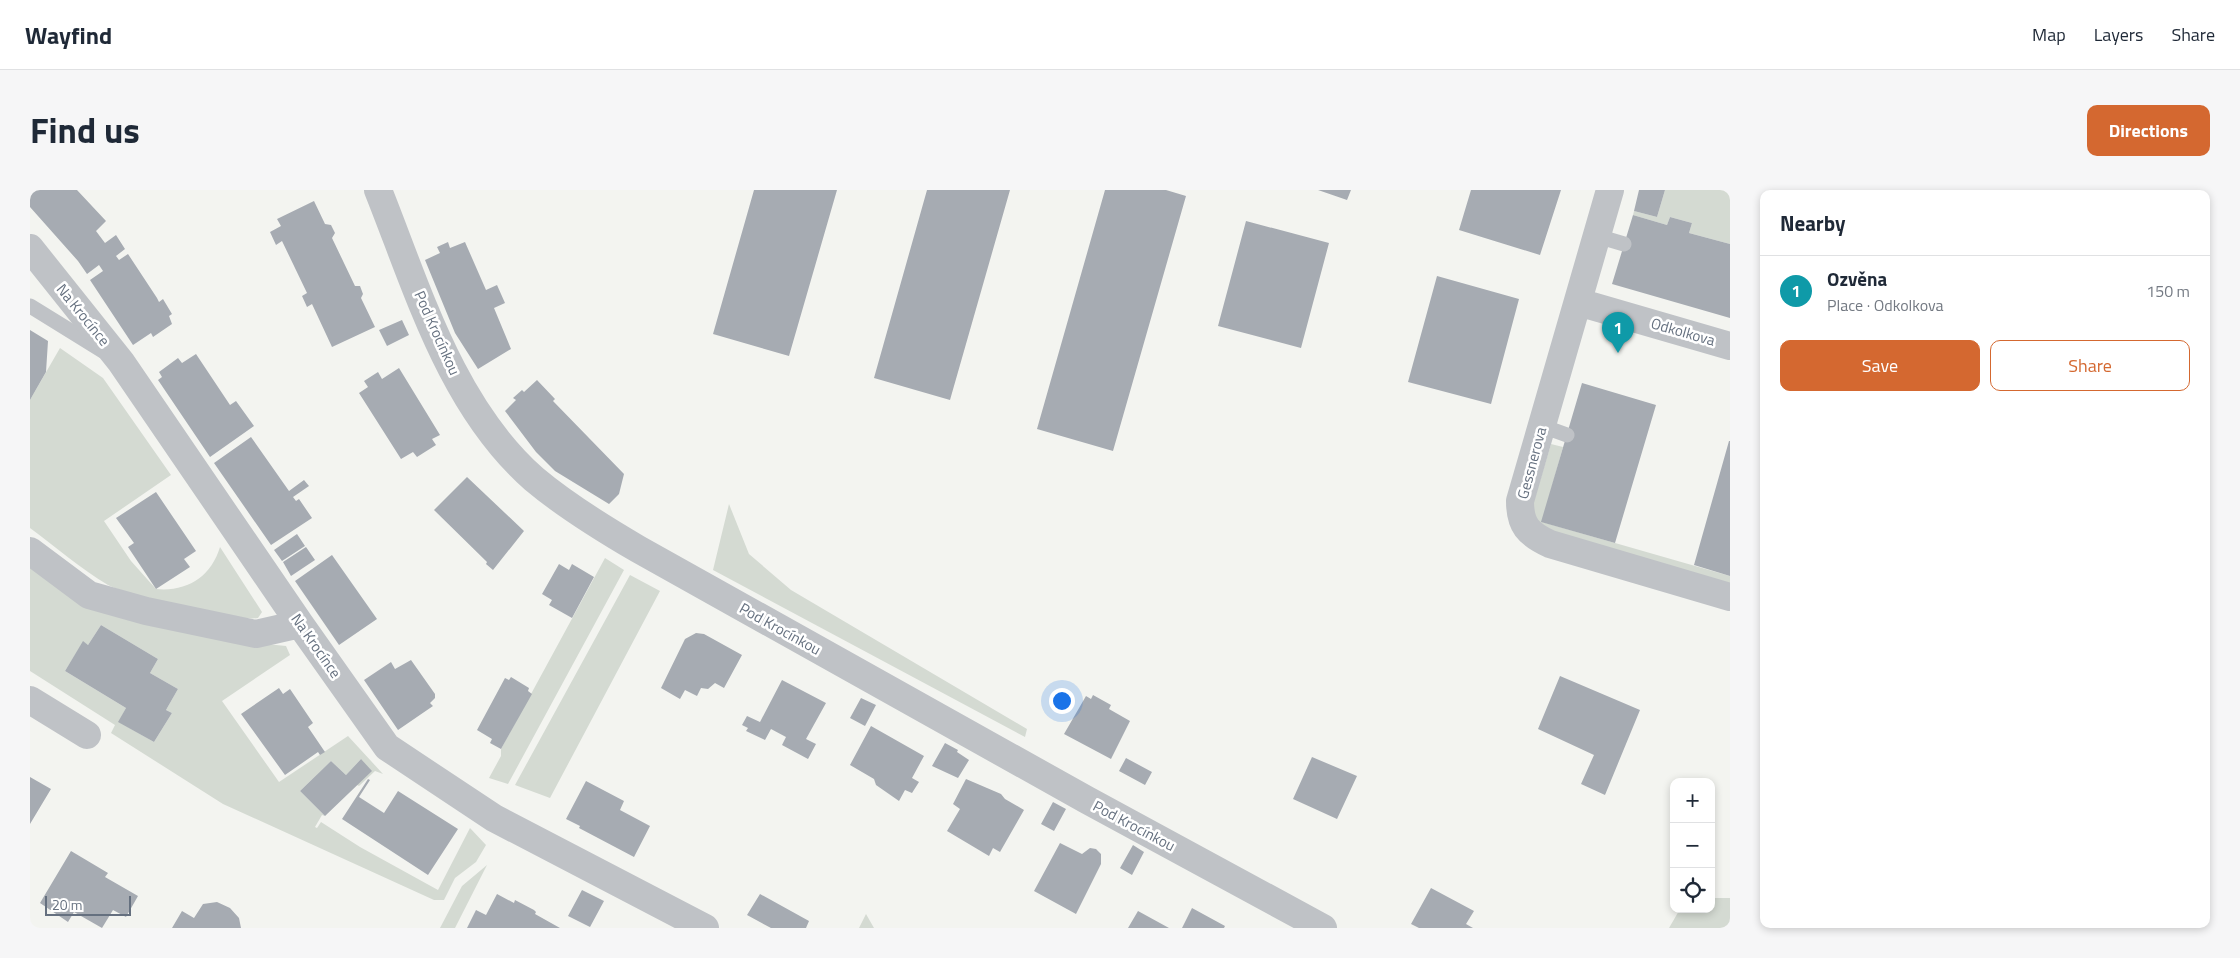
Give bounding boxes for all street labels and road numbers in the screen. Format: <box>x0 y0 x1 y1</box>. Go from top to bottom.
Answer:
street label: Na Krocínce <box>51 279 116 351</box>
street label: Pod Krocínkou <box>409 287 466 379</box>
street label: Odkolkova <box>1648 311 1718 352</box>
street label: Gessnerova <box>1511 424 1552 502</box>
street label: Pod Krocínkou <box>735 597 825 660</box>
street label: Na Krocínce <box>286 609 347 683</box>
street label: Pod Krocínkou <box>1089 794 1179 857</box>

